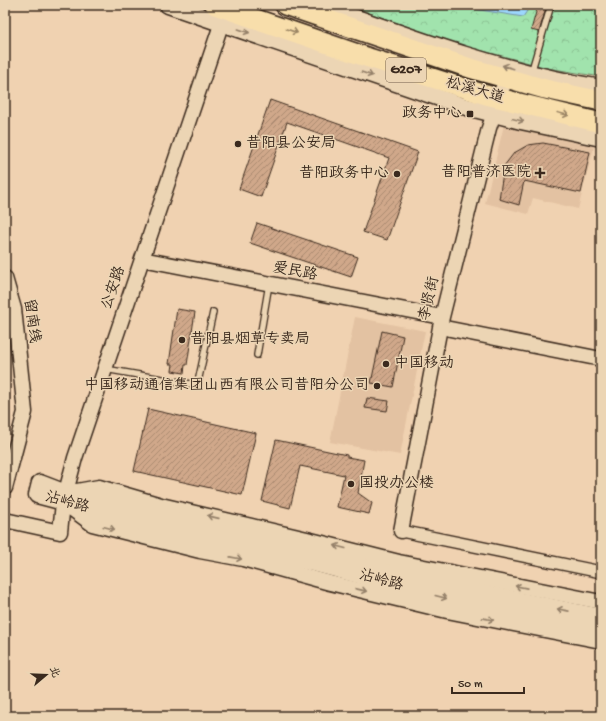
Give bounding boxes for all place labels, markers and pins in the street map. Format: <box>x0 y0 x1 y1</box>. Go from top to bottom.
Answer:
place label: 政务中心 <box>402 105 462 123</box>
marker: 政务中心 <box>465 109 475 119</box>
place label: 昔阳县公安局 <box>246 135 336 153</box>
marker: 昔阳县公安局 <box>233 139 243 149</box>
place label: 昔阳普济医院 <box>441 163 531 182</box>
place label: 昔阳政务中心 <box>299 165 389 183</box>
marker: 昔阳普济医院 <box>534 167 546 179</box>
marker: 昔阳政务中心 <box>392 169 402 179</box>
place label: 昔阳县烟草专卖局 <box>190 331 310 349</box>
marker: 昔阳县烟草专卖局 <box>177 335 187 345</box>
place label: 中国移动 <box>394 355 454 373</box>
marker: 中国移动 <box>381 359 391 369</box>
place label: 中国移动通信集团山西有限公司昔阳分公司 <box>84 376 369 395</box>
marker: 中国移动通信集团山西有限公司昔阳分公司 <box>372 381 382 391</box>
place label: 国投办公楼 <box>359 475 434 493</box>
marker: 国投办公楼 <box>346 479 356 489</box>

